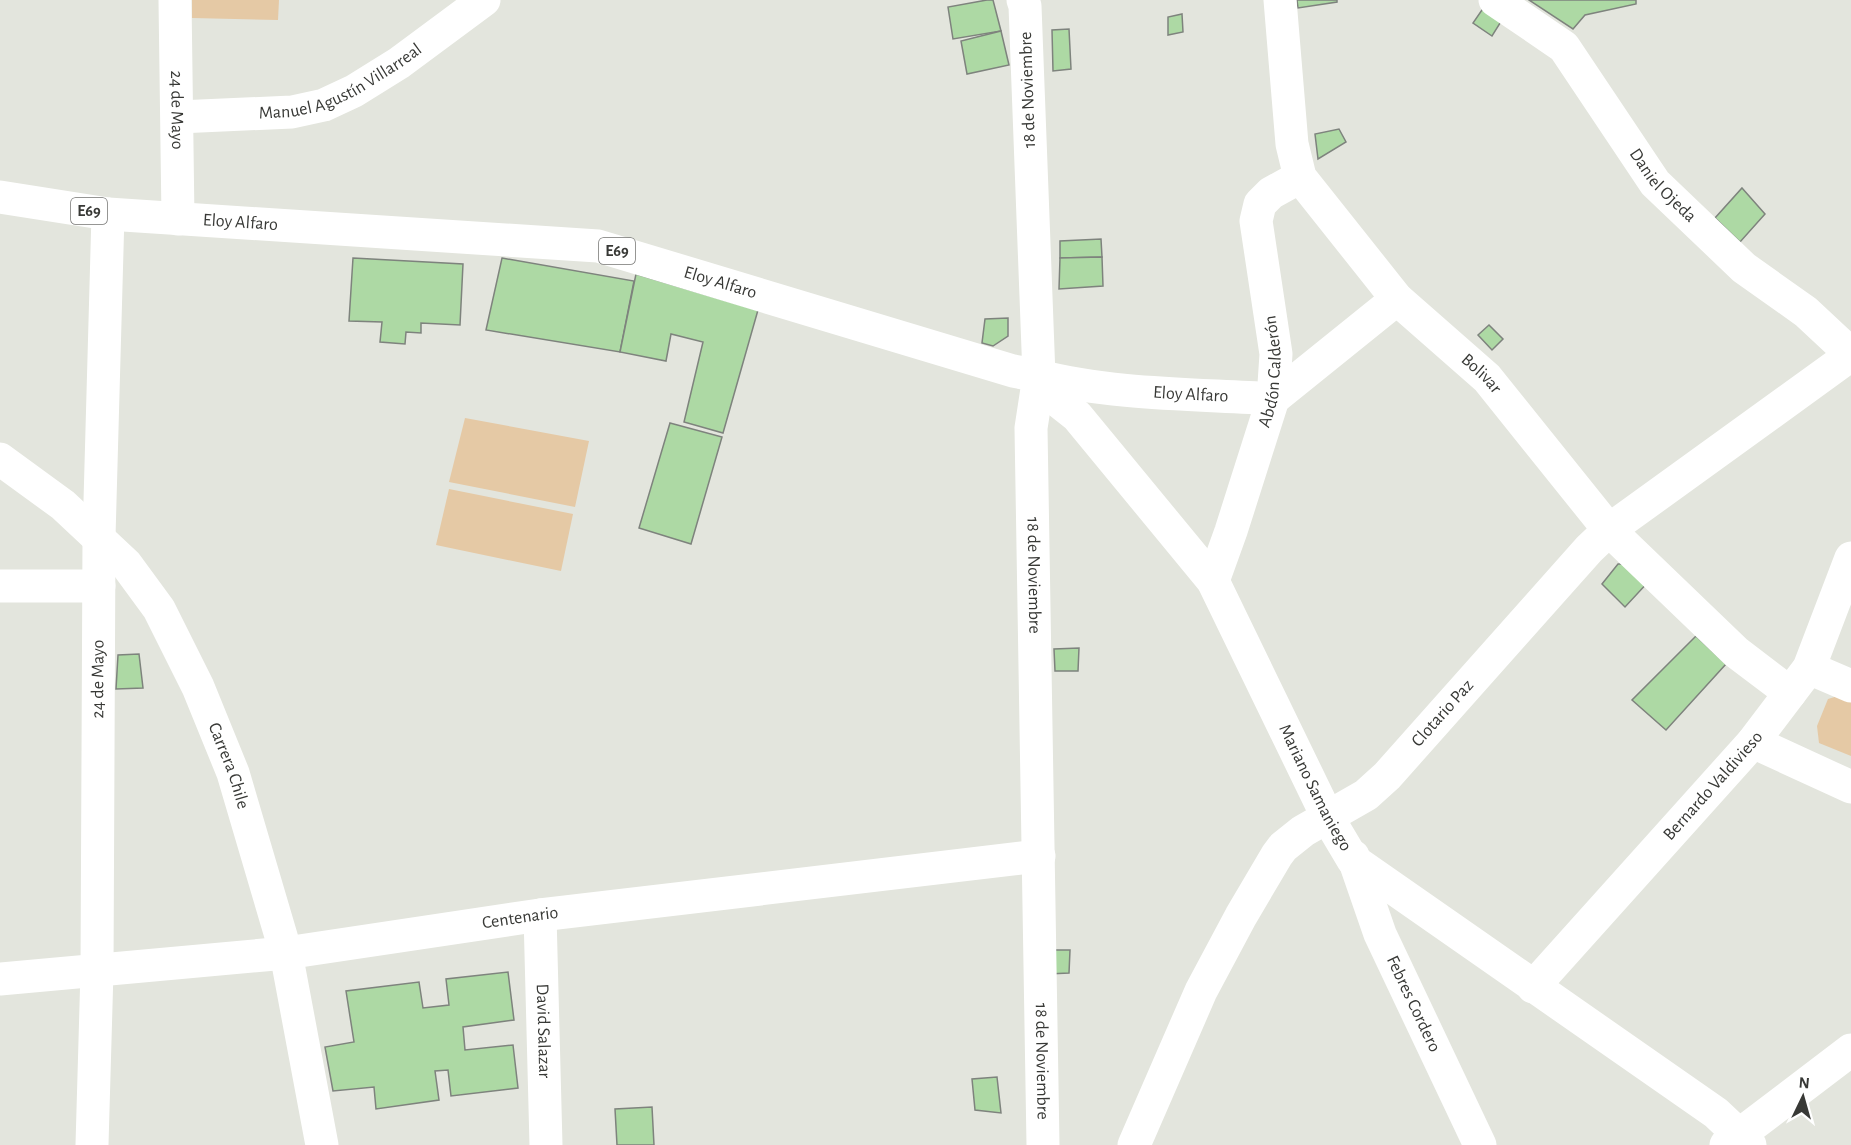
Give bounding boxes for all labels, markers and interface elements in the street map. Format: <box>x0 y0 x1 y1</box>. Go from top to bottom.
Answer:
street label: 18 de Noviembre <box>1017 31 1039 149</box>
street label: Manuel Agustín Villarreal <box>258 40 425 122</box>
street label: 24 de Mayo <box>167 70 186 150</box>
street label: Daniel Ojeda <box>1626 146 1699 226</box>
road number: E69 <box>71 198 107 224</box>
street label: Eloy Alfaro <box>202 211 279 234</box>
road number: E69 <box>599 238 635 264</box>
street label: Eloy Alfaro <box>682 263 759 302</box>
street label: Abdón Calderón <box>1256 314 1285 430</box>
street label: Bolivar <box>1458 351 1505 397</box>
street label: Eloy Alfaro <box>1152 384 1229 406</box>
street label: 18 de Noviembre <box>1023 517 1043 634</box>
street label: 24 de Mayo <box>89 639 108 719</box>
street label: Clotario Paz <box>1408 676 1477 751</box>
street label: Carrera Chile <box>205 720 252 811</box>
street label: Mariano Samaniego <box>1275 722 1355 855</box>
street label: Bernardo Valdivieso <box>1660 728 1767 844</box>
street label: Centenario <box>481 904 560 933</box>
street label: Febres Cordero <box>1383 953 1444 1055</box>
street label: David Salazar <box>533 983 553 1079</box>
street label: 18 de Noviembre <box>1032 1003 1052 1120</box>
north arrow <box>1773 1067 1833 1127</box>
text: N <box>1798 1075 1810 1092</box>

